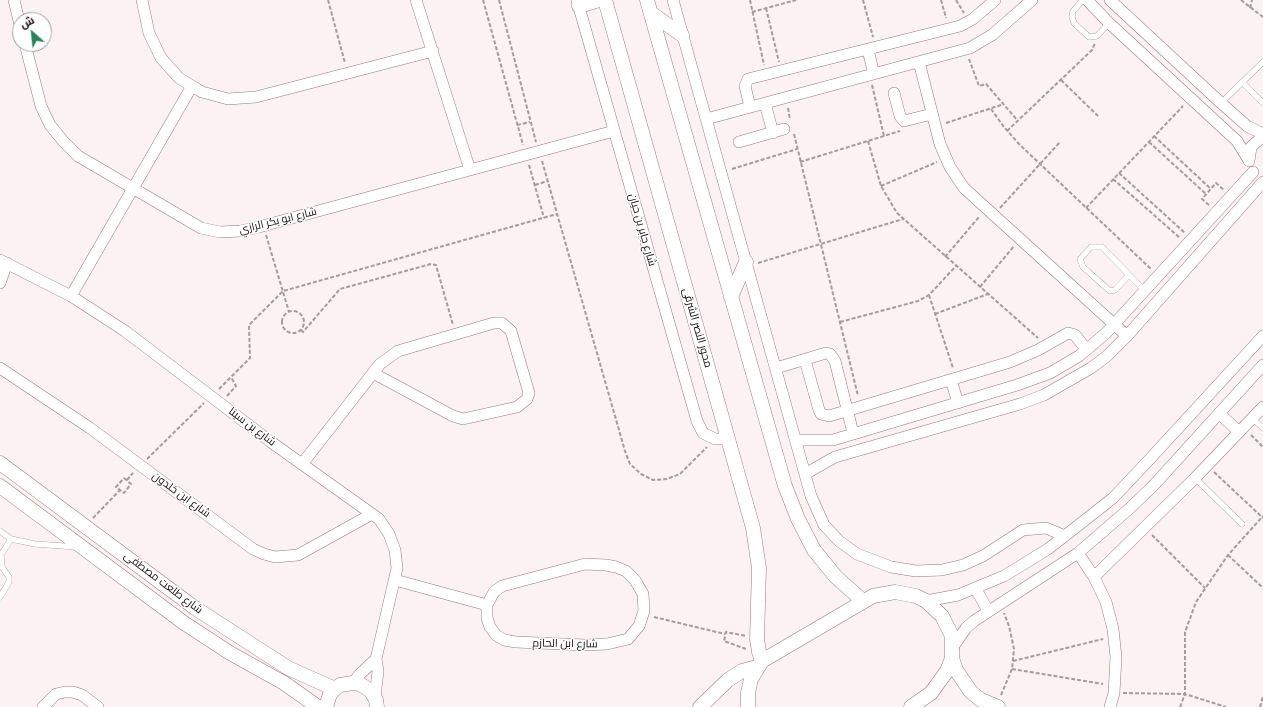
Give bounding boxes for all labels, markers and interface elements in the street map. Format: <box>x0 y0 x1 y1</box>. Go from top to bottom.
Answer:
north arrow <box>12 12 52 52</box>
text: ش <box>18 13 36 32</box>
street label: شارع جابر بن حيان <box>625 192 659 268</box>
street label: شارع ابو بكر الرازي <box>238 205 318 237</box>
street label: محور النصر الشرقى <box>679 287 715 369</box>
street label: شارع بن سينا <box>226 405 278 449</box>
street label: شارع ابن خلدون <box>149 470 213 520</box>
street label: شارع طلعت مصطفى <box>121 549 205 617</box>
street label: شارع ابن الحازم <box>532 637 598 651</box>

